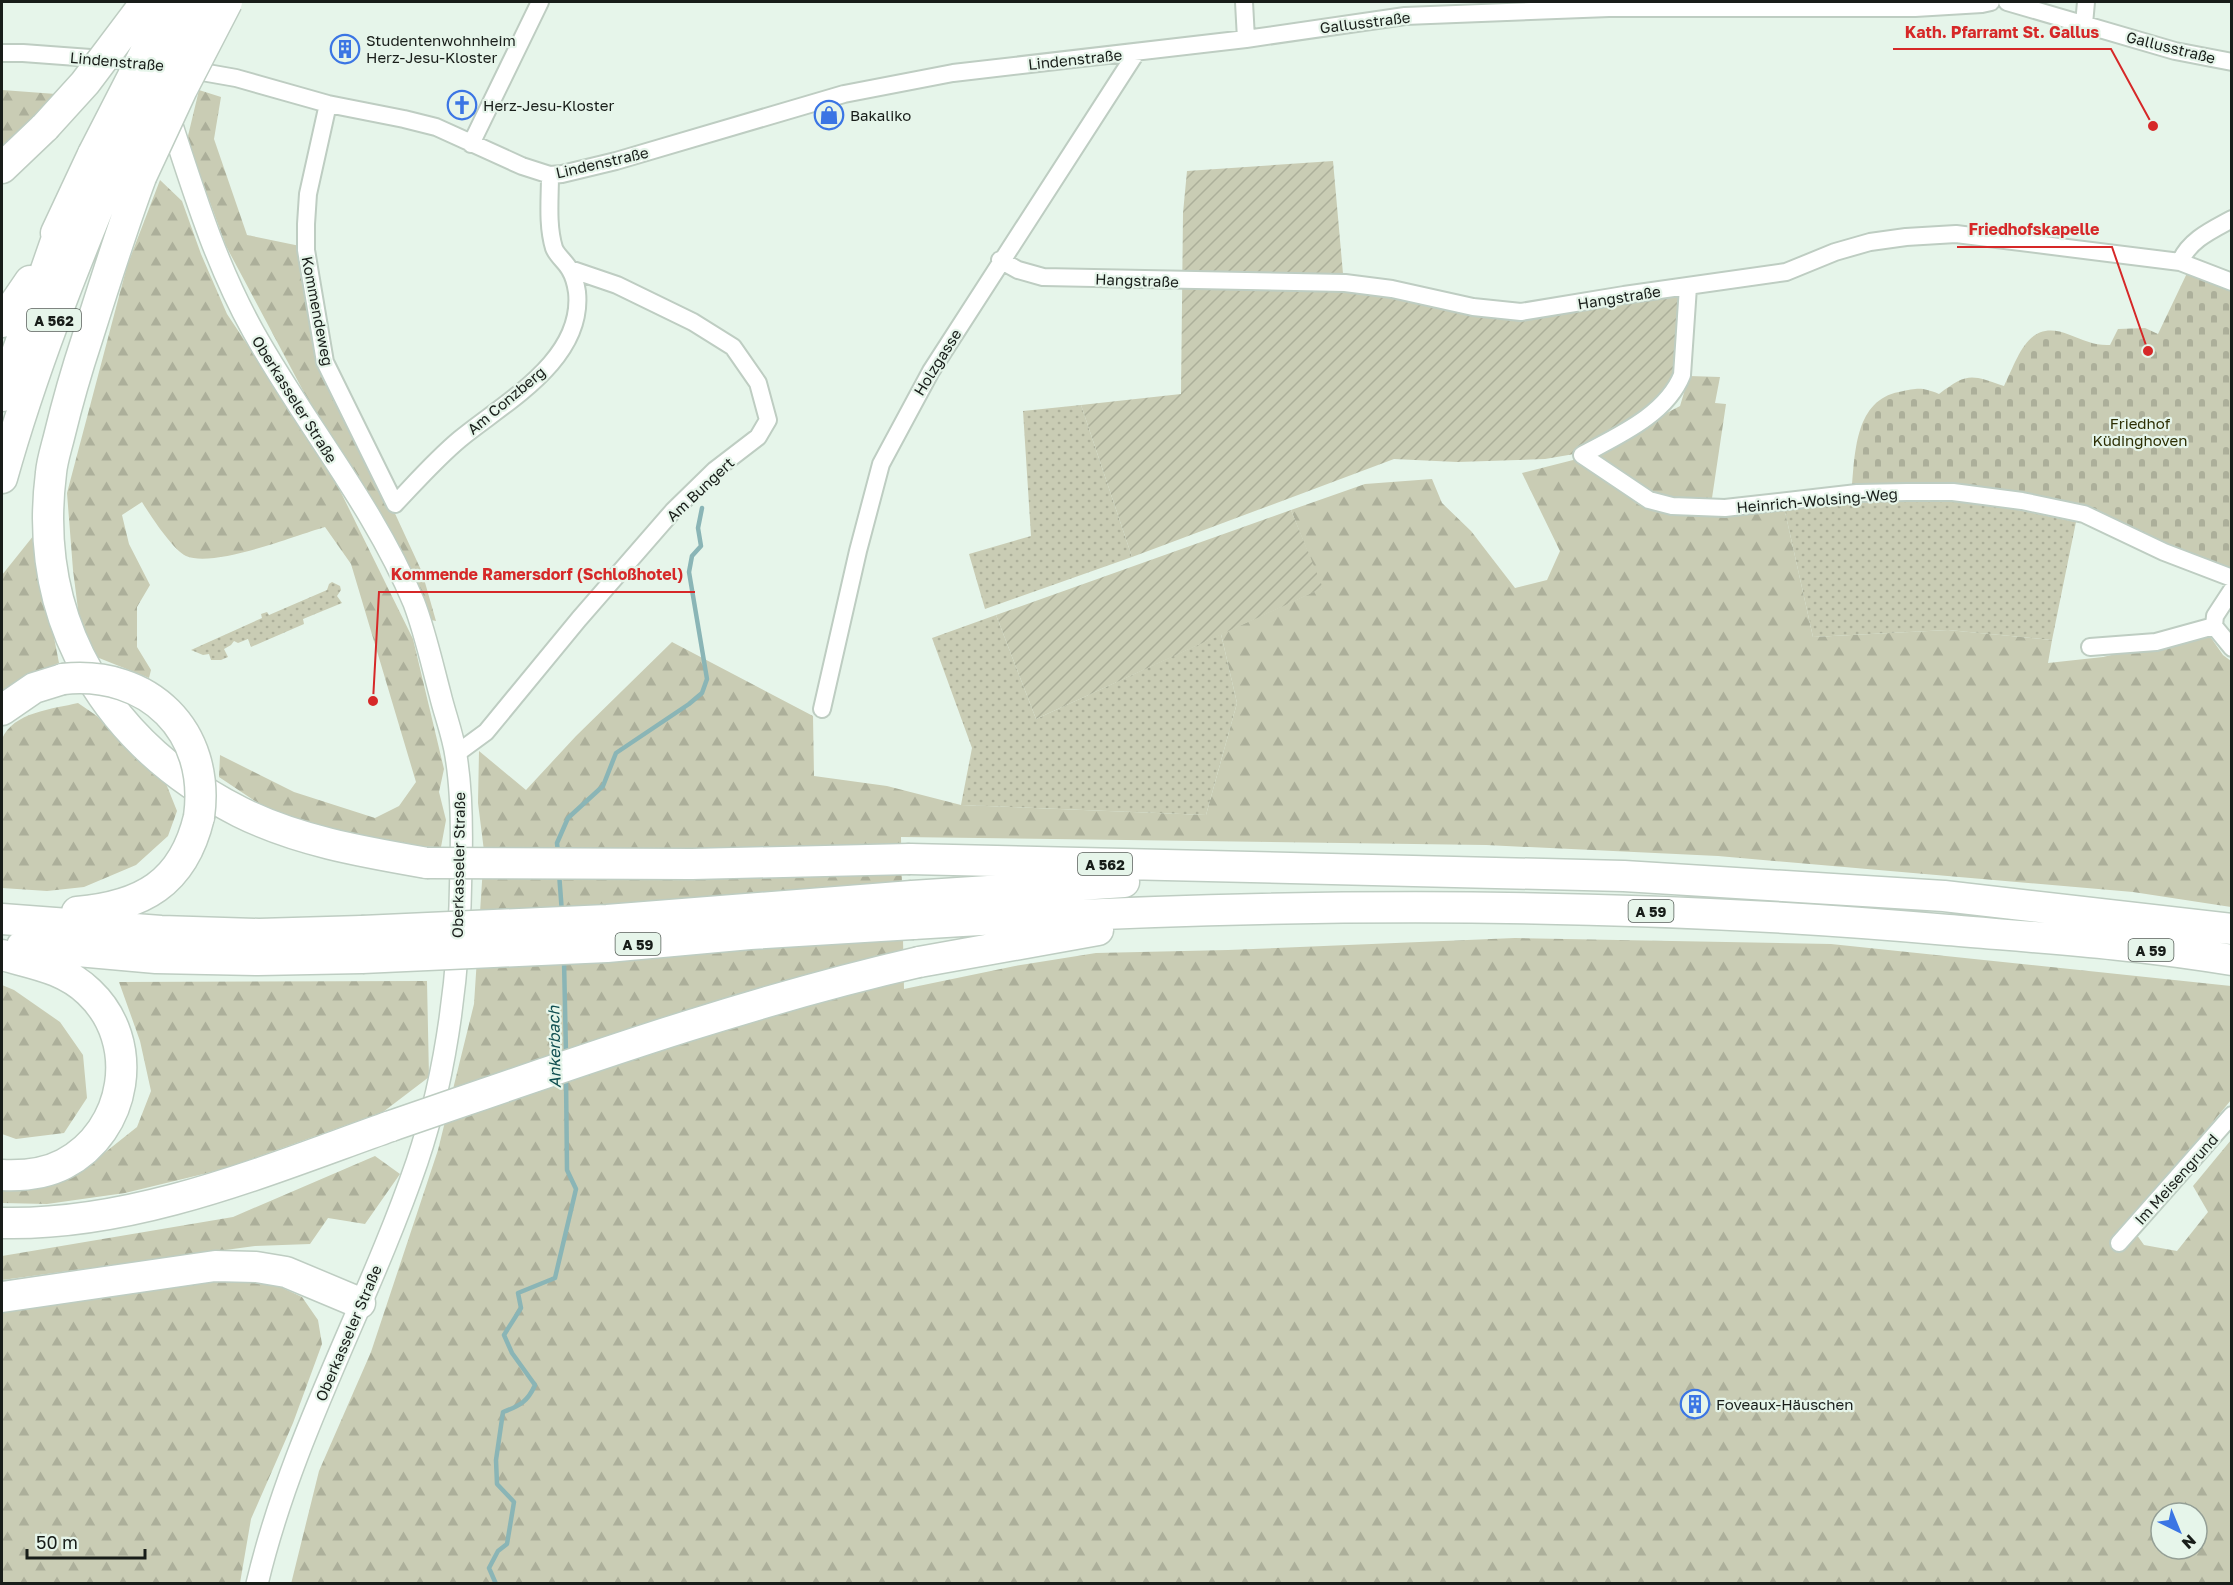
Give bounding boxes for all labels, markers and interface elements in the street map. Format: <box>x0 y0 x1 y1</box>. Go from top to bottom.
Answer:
street label: Gallusstraße <box>1319 7 1412 36</box>
callout: Kath. Pfarramt St. Gallus <box>1893 15 2111 49</box>
text: Kath. Pfarramt St. Gallus <box>1905 22 2099 42</box>
street label: Gallusstraße <box>2125 27 2218 67</box>
place label: Studentenwohnheim Herz-Jesu-Kloster <box>366 31 516 66</box>
building icon: Studentenwohnheim Herz-Jesu-Kloster <box>329 33 361 65</box>
street label: Lindenstraße <box>1027 45 1123 73</box>
street label: Lindenstraße <box>69 48 165 74</box>
church icon: Herz-Jesu-Kloster <box>446 89 478 121</box>
place label: Herz-Jesu-Kloster <box>483 96 614 114</box>
shop icon: Bakaliko <box>813 99 845 131</box>
place label: Bakaliko <box>850 106 911 124</box>
street label: Lindenstraße <box>554 143 650 181</box>
callout: Friedhofskapelle <box>1957 213 2112 247</box>
text: Friedhofskapelle <box>1968 219 2100 239</box>
street label: Kommendeweg <box>299 255 337 367</box>
street label: Hangstraße <box>1095 270 1180 290</box>
street label: Hangstraße <box>1576 282 1662 312</box>
road number: A 562 <box>27 309 81 331</box>
street label: Holzgasse <box>909 325 965 399</box>
street label: Oberkasseler Straße <box>249 332 342 466</box>
street label: Am Conzberg <box>463 362 549 438</box>
park label: Friedhof Küdinghoven <box>2093 414 2187 449</box>
street label: Am Bungert <box>663 453 737 525</box>
street label: Heinrich-Wolsing-Weg <box>1736 484 1898 516</box>
callout: Kommende Ramersdorf (Schloßhotel) <box>379 558 695 592</box>
text: Kommende Ramersdorf (Schloßhotel) <box>391 564 683 584</box>
street label: Oberkasseler Straße <box>448 792 468 938</box>
road number: A 562 <box>1078 853 1132 875</box>
road number: A 59 <box>1628 900 1674 922</box>
road number: A 59 <box>616 933 660 955</box>
road number: A 59 <box>2128 939 2174 961</box>
water label: Ankerbach <box>543 1005 565 1088</box>
street label: Im Meisengrund <box>2131 1130 2221 1228</box>
street label: Oberkasseler Straße <box>311 1262 385 1404</box>
building icon: Foveaux-Häuschen <box>1679 1388 1711 1420</box>
place label: Foveaux-Häuschen <box>1716 1395 1853 1413</box>
north arrow <box>2149 1501 2209 1561</box>
scale bar <box>27 1522 146 1560</box>
text: 50 m <box>36 1531 78 1553</box>
text: N <box>2178 1531 2201 1553</box>

